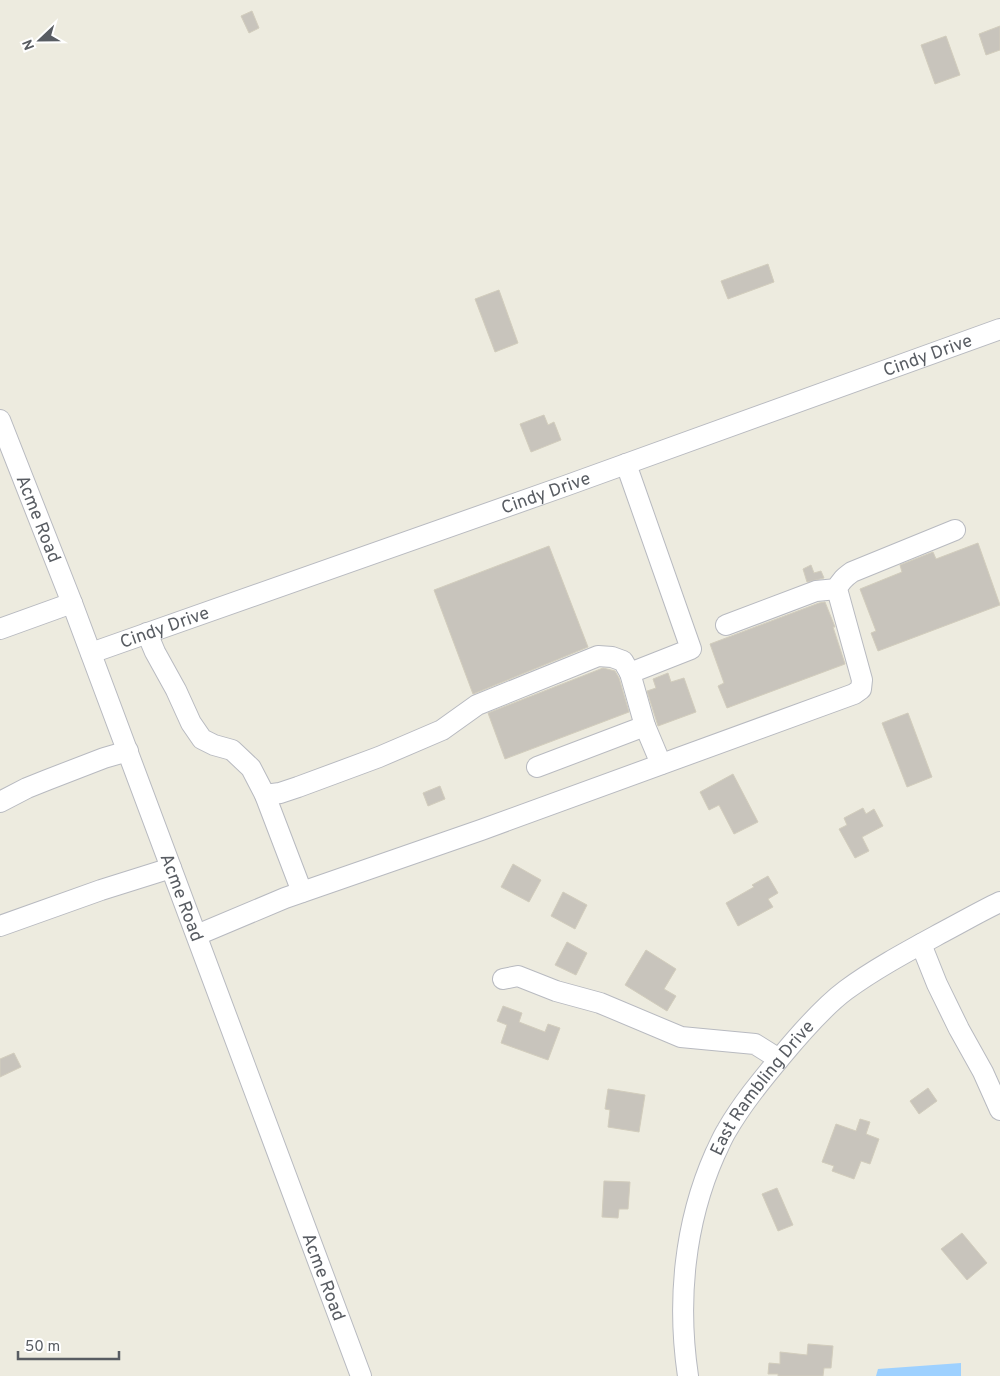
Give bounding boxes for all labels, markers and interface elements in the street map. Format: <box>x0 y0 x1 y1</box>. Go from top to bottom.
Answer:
north arrow <box>15 15 65 65</box>
text: N <box>20 36 39 52</box>
street label: Cindy Drive <box>880 330 976 383</box>
street label: Cindy Drive <box>498 468 594 521</box>
street label: Acme Road <box>10 472 65 566</box>
street label: Cindy Drive <box>117 602 213 655</box>
street label: Acme Road <box>154 851 208 945</box>
street label: East Rambling Drive <box>706 1016 820 1160</box>
street label: Acme Road <box>296 1230 349 1325</box>
scale bar <box>18 1328 119 1360</box>
text: 50 m <box>25 1338 60 1357</box>

